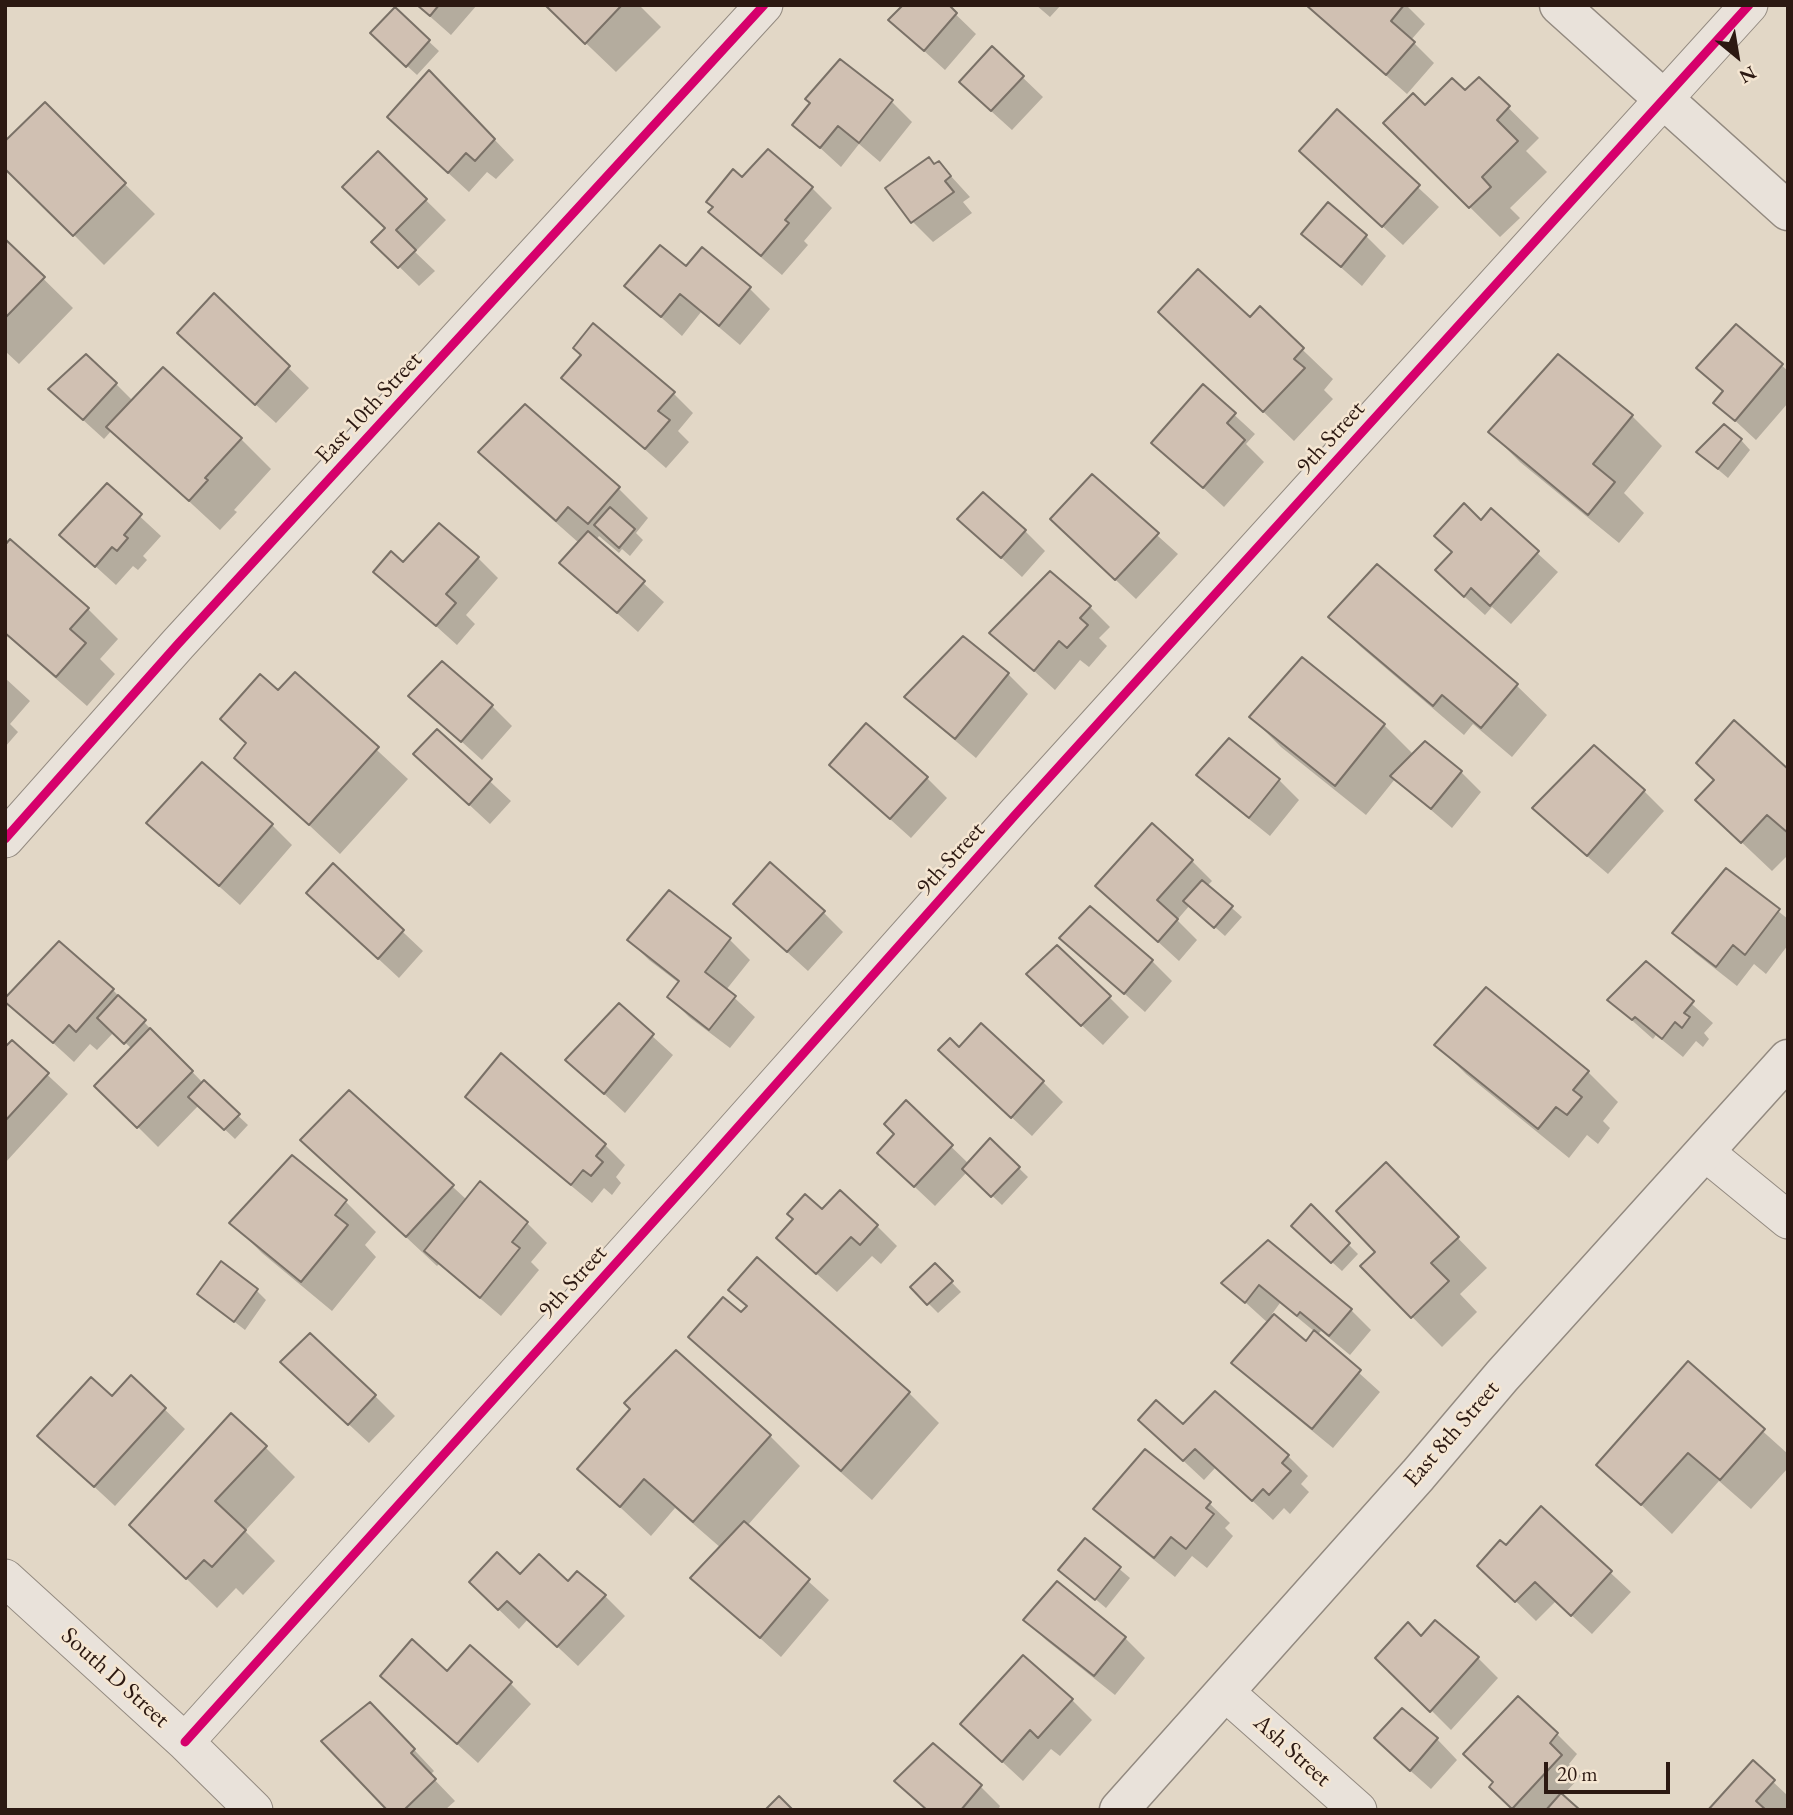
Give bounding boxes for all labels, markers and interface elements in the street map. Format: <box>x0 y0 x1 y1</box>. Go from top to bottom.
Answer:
north arrow <box>1702 21 1772 91</box>
text: N <box>1735 60 1761 89</box>
street label: East 10th Street <box>310 346 428 470</box>
street label: 9th Street <box>1291 395 1371 481</box>
street label: 9th Street <box>911 816 991 902</box>
street label: 9th Street <box>533 1239 613 1325</box>
street label: East 8th Street <box>1398 1375 1506 1493</box>
street label: South D Street <box>55 1622 175 1734</box>
street label: Ash Street <box>1247 1709 1337 1793</box>
scale bar <box>1548 1748 1674 1792</box>
text: 20 m <box>1557 1760 1598 1787</box>

